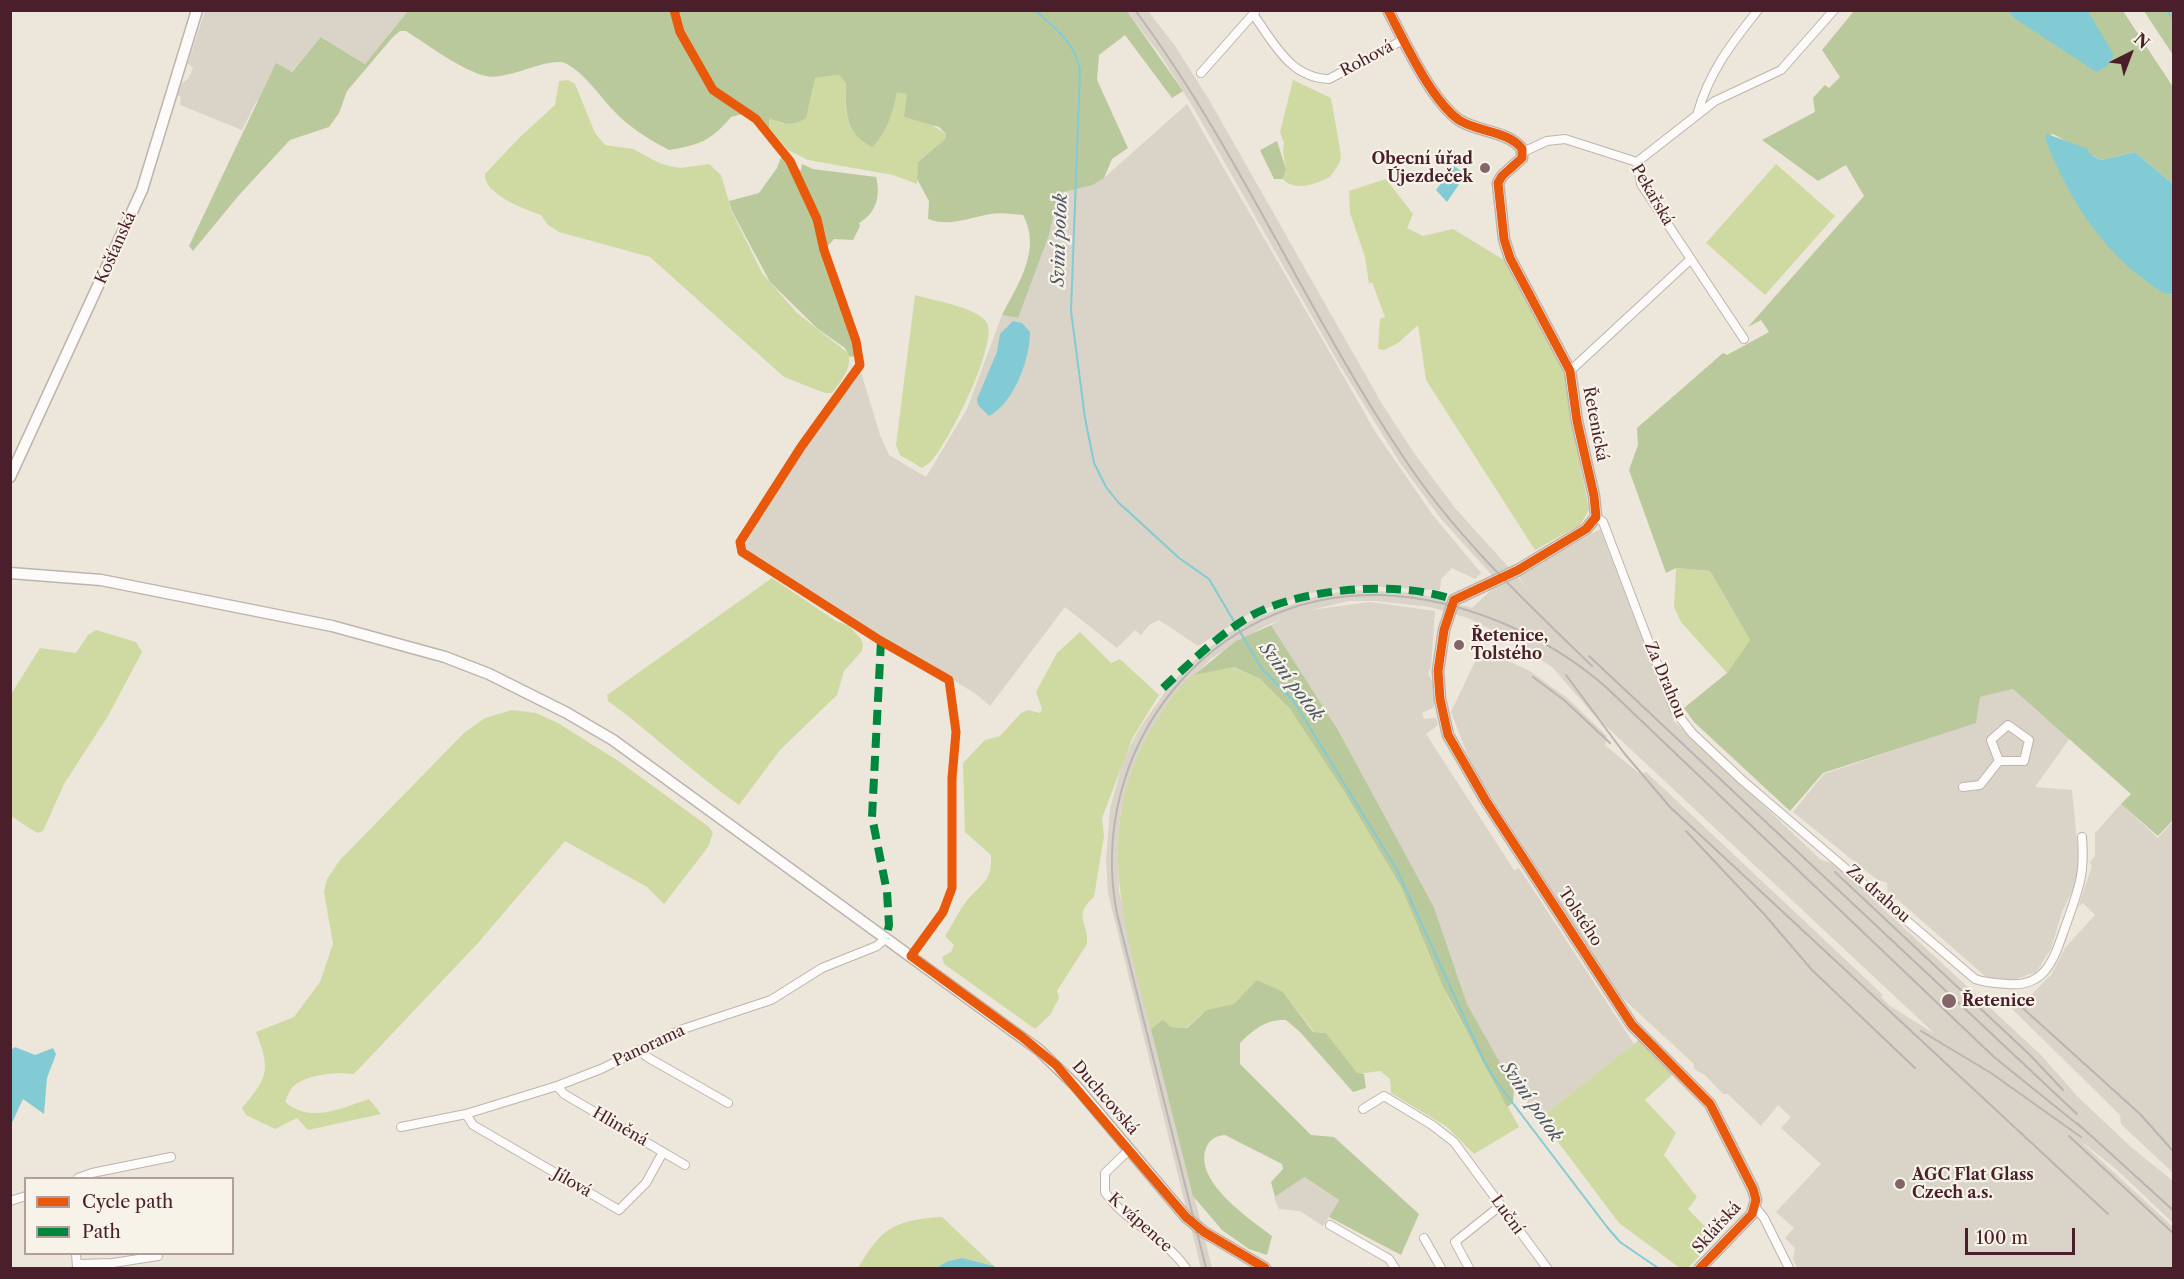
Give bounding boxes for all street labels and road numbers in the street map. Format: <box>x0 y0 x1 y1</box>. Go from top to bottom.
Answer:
street label: Rohová <box>1337 37 1397 81</box>
street label: Pekařská <box>1627 161 1677 229</box>
street label: Košťanská <box>92 209 140 287</box>
street label: Řetenická <box>1578 385 1612 463</box>
street label: Za Drahou <box>1640 639 1690 721</box>
street label: Za drahou <box>1842 861 1914 927</box>
street label: Tolstého <box>1554 884 1606 950</box>
street label: Panorama <box>610 1021 688 1071</box>
street label: Duchcovská <box>1068 1057 1142 1139</box>
street label: Hliněná <box>589 1103 651 1151</box>
street label: Jílová <box>549 1164 595 1202</box>
street label: K vápence <box>1104 1189 1176 1257</box>
street label: Luční <box>1486 1192 1528 1238</box>
street label: Sklářská <box>1689 1198 1745 1258</box>

